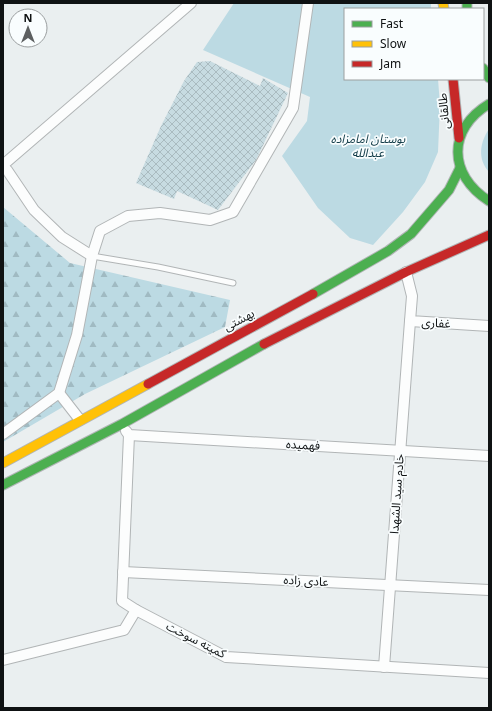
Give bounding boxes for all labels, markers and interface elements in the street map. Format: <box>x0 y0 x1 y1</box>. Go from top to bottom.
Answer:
text: N <box>24 7 32 30</box>
north arrow <box>8 8 48 48</box>
legend <box>344 8 484 80</box>
text: Fast <box>380 12 404 37</box>
text: Slow <box>380 32 407 57</box>
text: Jam <box>379 52 401 77</box>
street label: طالقانی <box>430 92 459 130</box>
park label: بوستان امامزاده عبدالله <box>331 127 406 166</box>
street label: بهشتی <box>219 302 260 339</box>
street label: غفاری <box>421 310 451 337</box>
street label: فهمیده <box>285 432 321 459</box>
street label: خادم سید الشهدا <box>382 453 413 535</box>
street label: عادی زاده <box>283 568 329 595</box>
street label: کمیته سوخت <box>161 615 231 667</box>

